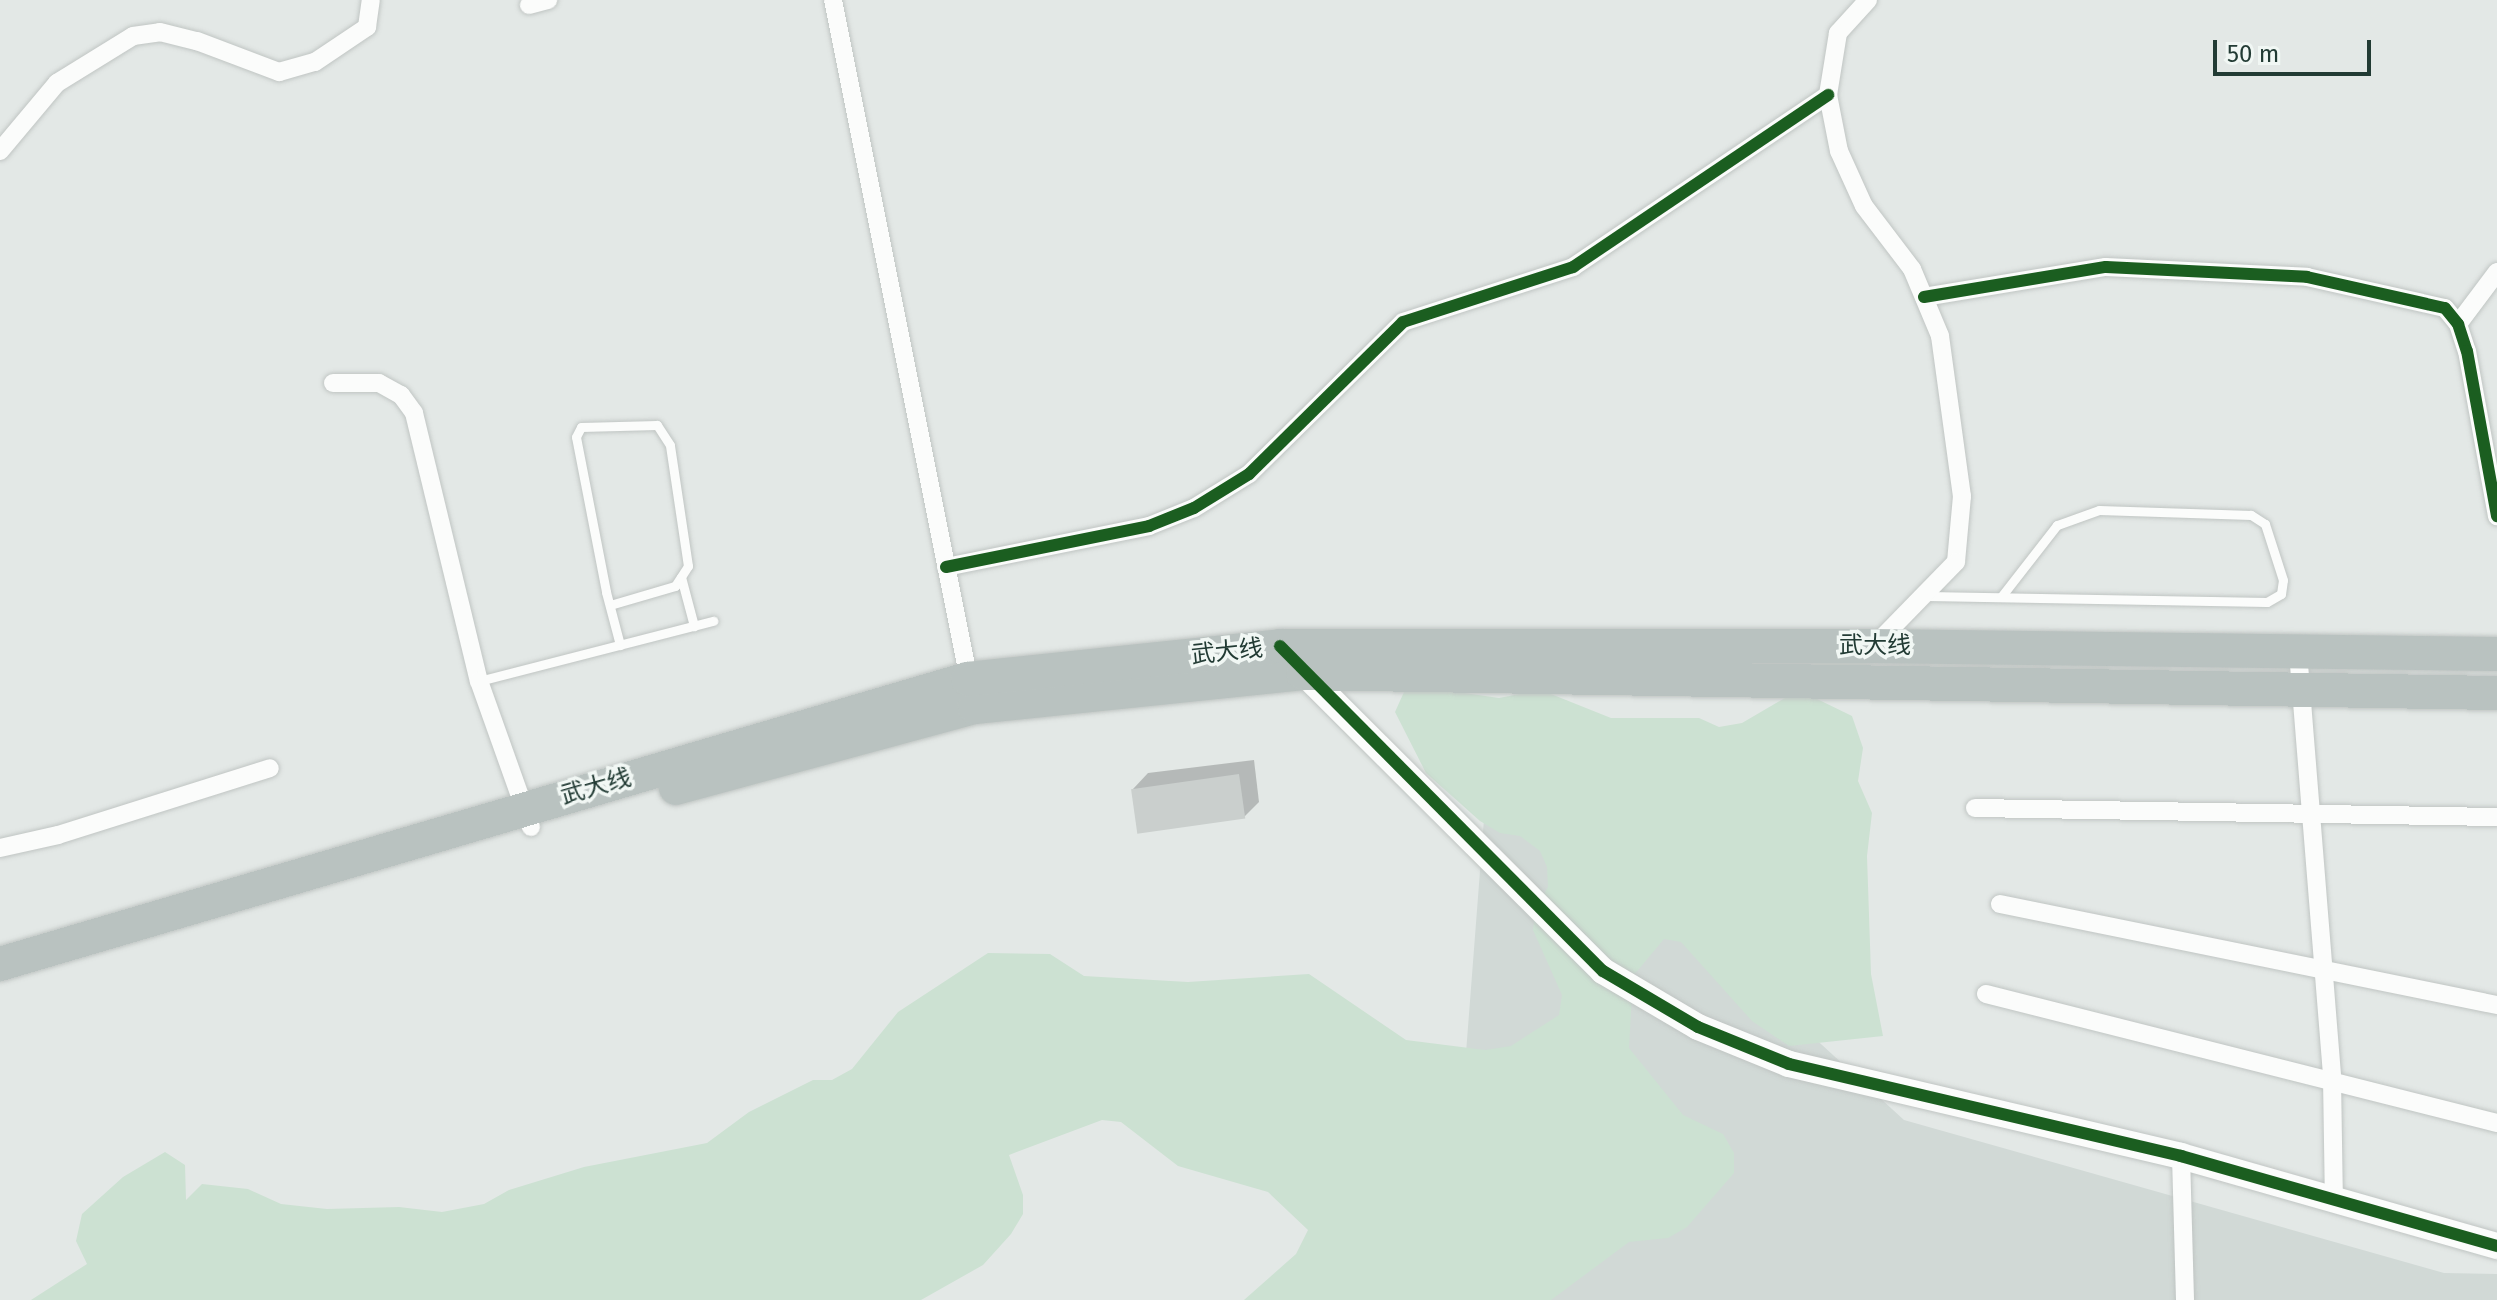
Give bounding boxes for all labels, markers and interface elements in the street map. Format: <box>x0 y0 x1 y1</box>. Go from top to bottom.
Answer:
scale bar <box>2217 24 2375 74</box>
text: 50 m <box>2227 40 2279 68</box>
street label: 武大线 <box>1839 632 1911 660</box>
street label: 武大线 <box>1190 634 1264 670</box>
street label: 武大线 <box>557 763 635 811</box>

